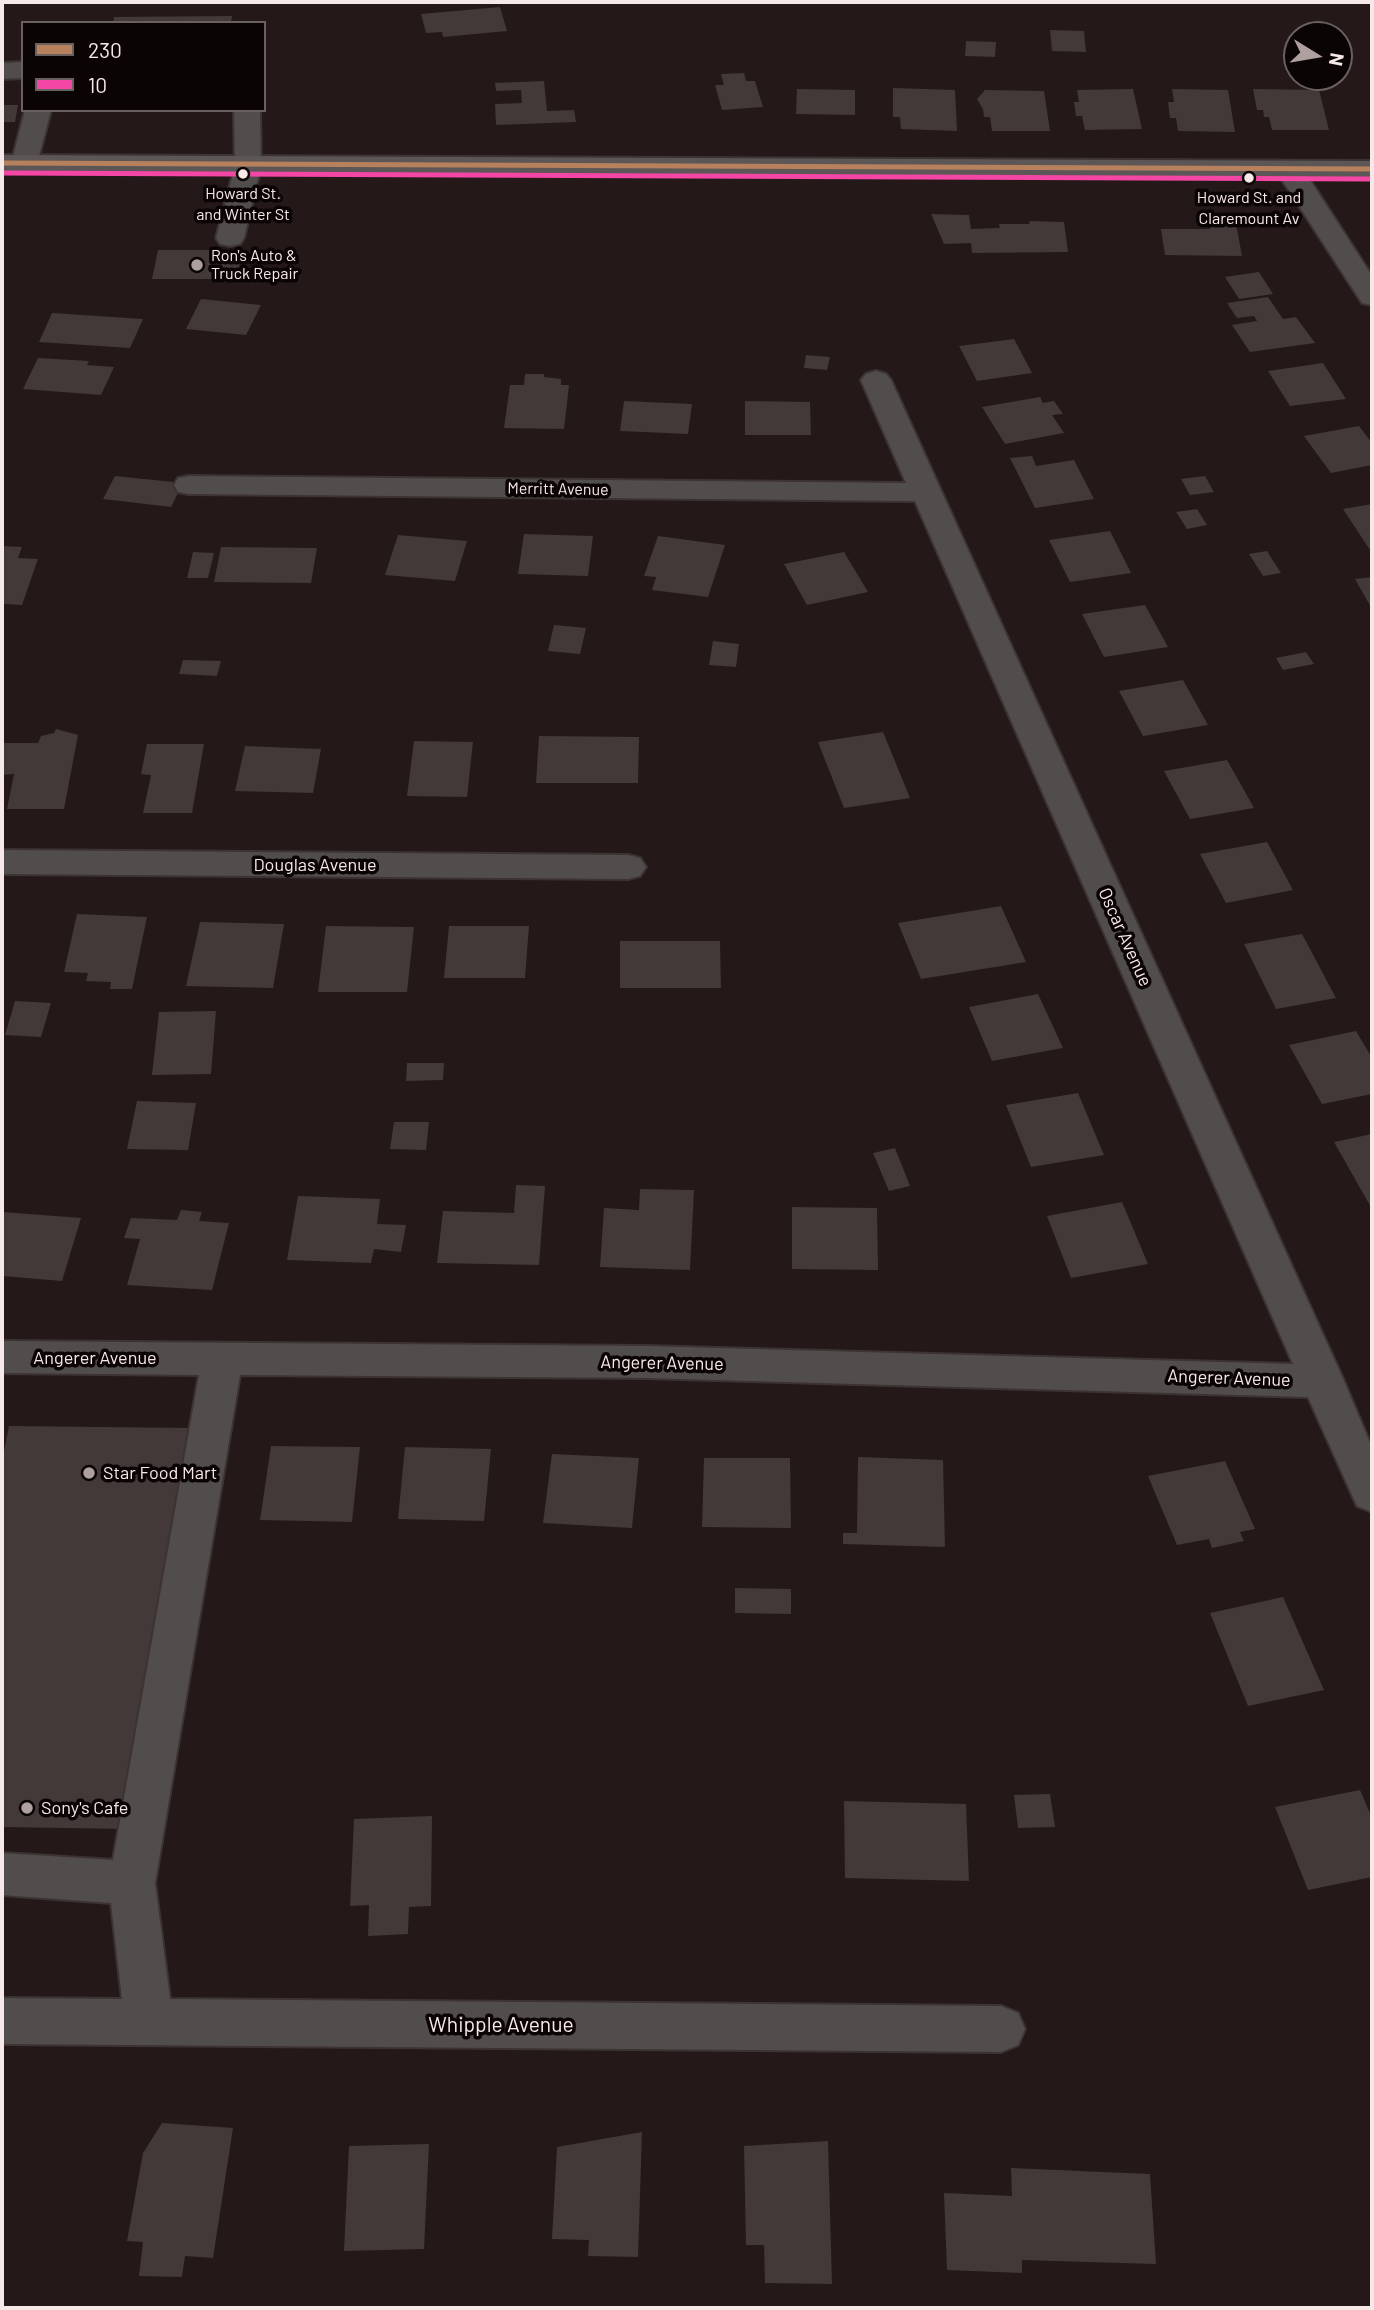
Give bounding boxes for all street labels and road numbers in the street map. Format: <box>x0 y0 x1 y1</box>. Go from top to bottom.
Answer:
street label: Merritt Avenue <box>507 479 609 499</box>
street label: Douglas Avenue <box>253 854 377 876</box>
street label: Oscar Avenue <box>1094 884 1156 990</box>
street label: Angerer Avenue <box>33 1347 157 1369</box>
street label: Angerer Avenue <box>600 1351 724 1375</box>
street label: Angerer Avenue <box>1167 1365 1291 1391</box>
street label: Whipple Avenue <box>428 2012 574 2038</box>

